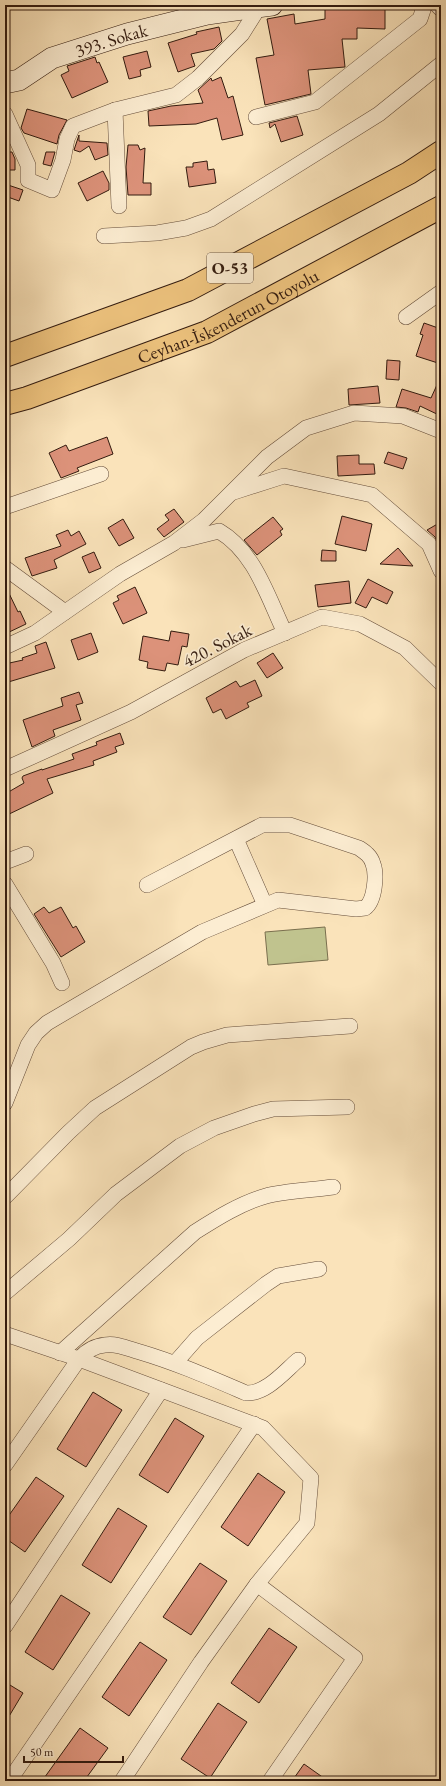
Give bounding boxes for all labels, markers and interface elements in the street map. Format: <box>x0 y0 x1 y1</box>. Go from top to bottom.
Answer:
street label: 393. Sokak <box>72 18 150 61</box>
road number: O-53 <box>207 253 253 283</box>
street label: Ceyhan-İskenderun Otoyolu <box>134 263 323 368</box>
street label: 420. Sokak <box>178 618 256 672</box>
scale bar <box>24 1738 123 1764</box>
text: 50 m <box>30 1744 54 1760</box>

